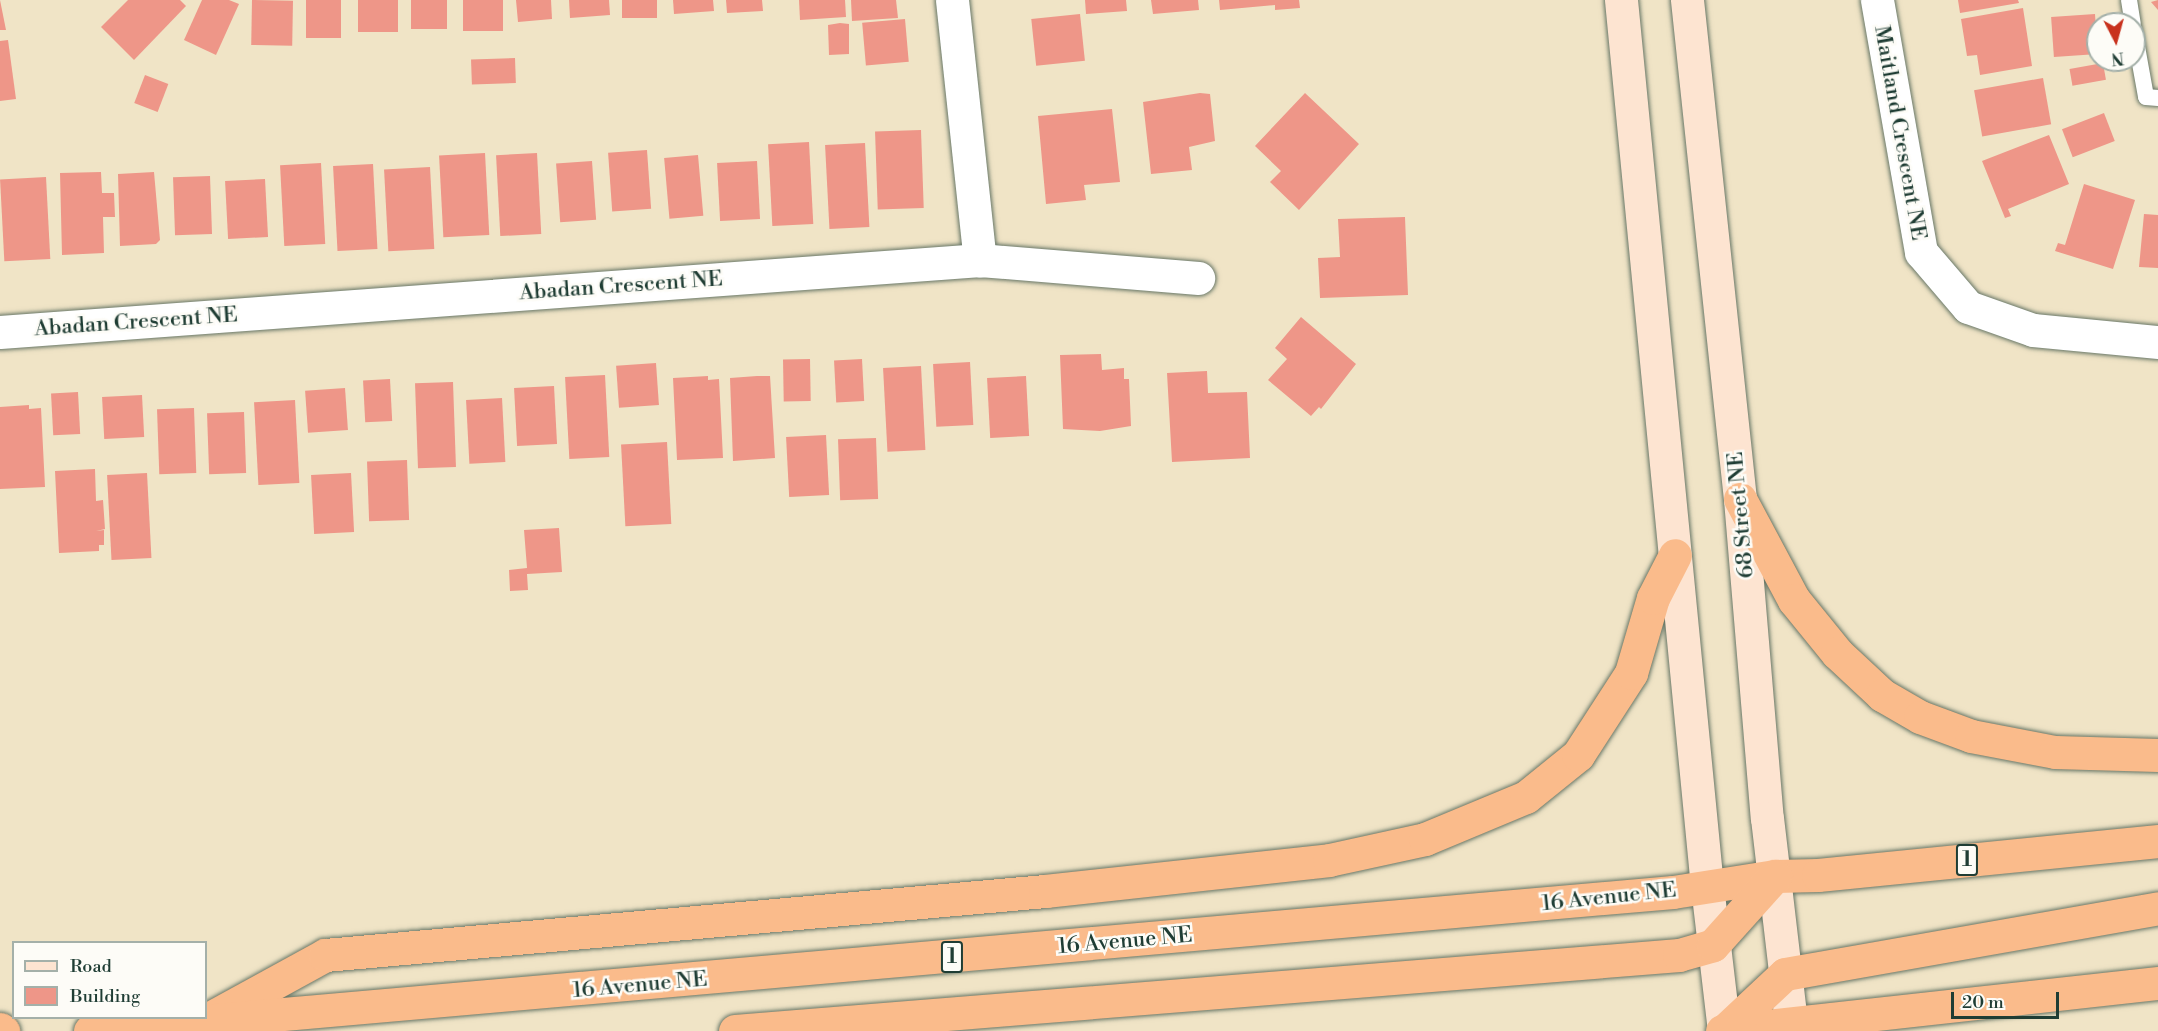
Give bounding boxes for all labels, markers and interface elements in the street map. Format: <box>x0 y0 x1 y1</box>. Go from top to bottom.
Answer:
north arrow <box>2086 12 2146 72</box>
street label: Maitland Crescent NE <box>1868 23 1932 243</box>
text: N <box>2110 47 2125 69</box>
street label: Abadan Crescent NE <box>518 266 724 306</box>
street label: Abadan Crescent NE <box>33 302 239 342</box>
street label: 68 Street NE <box>1722 450 1760 580</box>
road number: 1 <box>1955 842 1979 878</box>
street label: 16 Avenue NE <box>1540 877 1678 917</box>
street label: 16 Avenue NE <box>1057 922 1193 960</box>
road number: 1 <box>940 939 964 975</box>
legend <box>12 941 207 1019</box>
text: Road <box>70 955 112 978</box>
street label: 16 Avenue NE <box>572 966 708 1004</box>
scale bar <box>1954 980 2062 1018</box>
text: Building <box>70 985 140 1008</box>
text: 20 m <box>1962 991 2004 1014</box>

